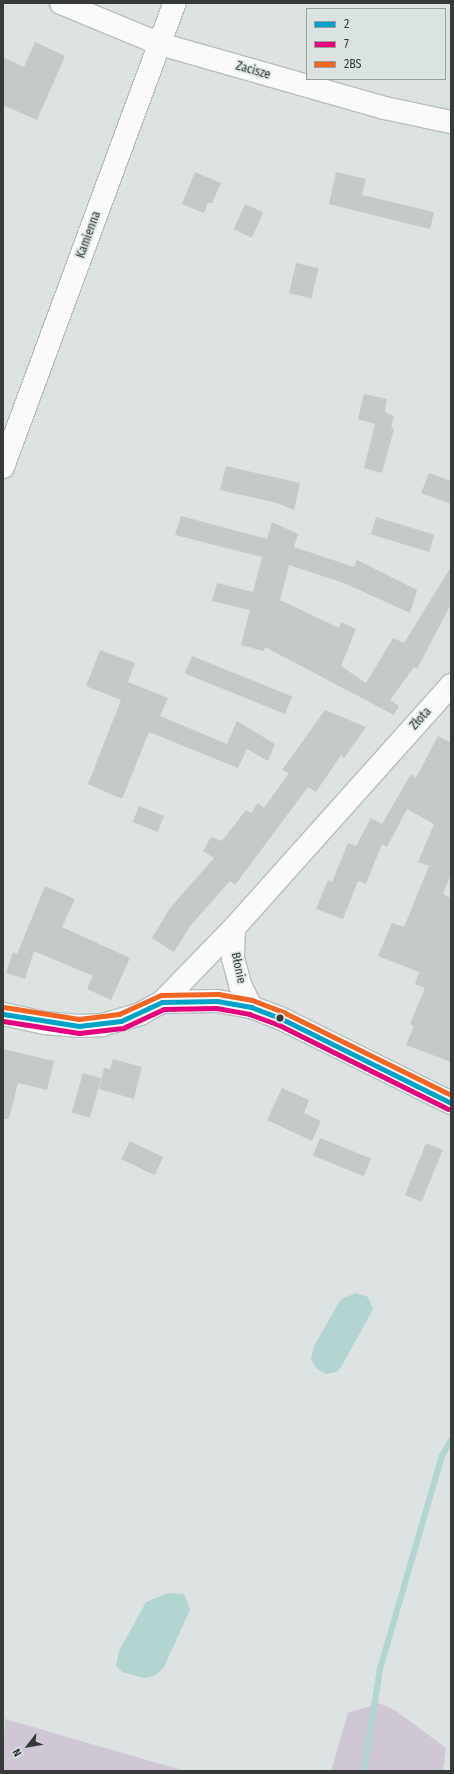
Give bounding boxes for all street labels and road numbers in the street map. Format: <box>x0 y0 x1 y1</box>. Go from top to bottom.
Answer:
street label: Zacisze <box>234 59 272 83</box>
street label: Kamienna <box>74 210 104 260</box>
street label: Złota <box>407 705 435 733</box>
street label: Błonie <box>228 951 248 985</box>

